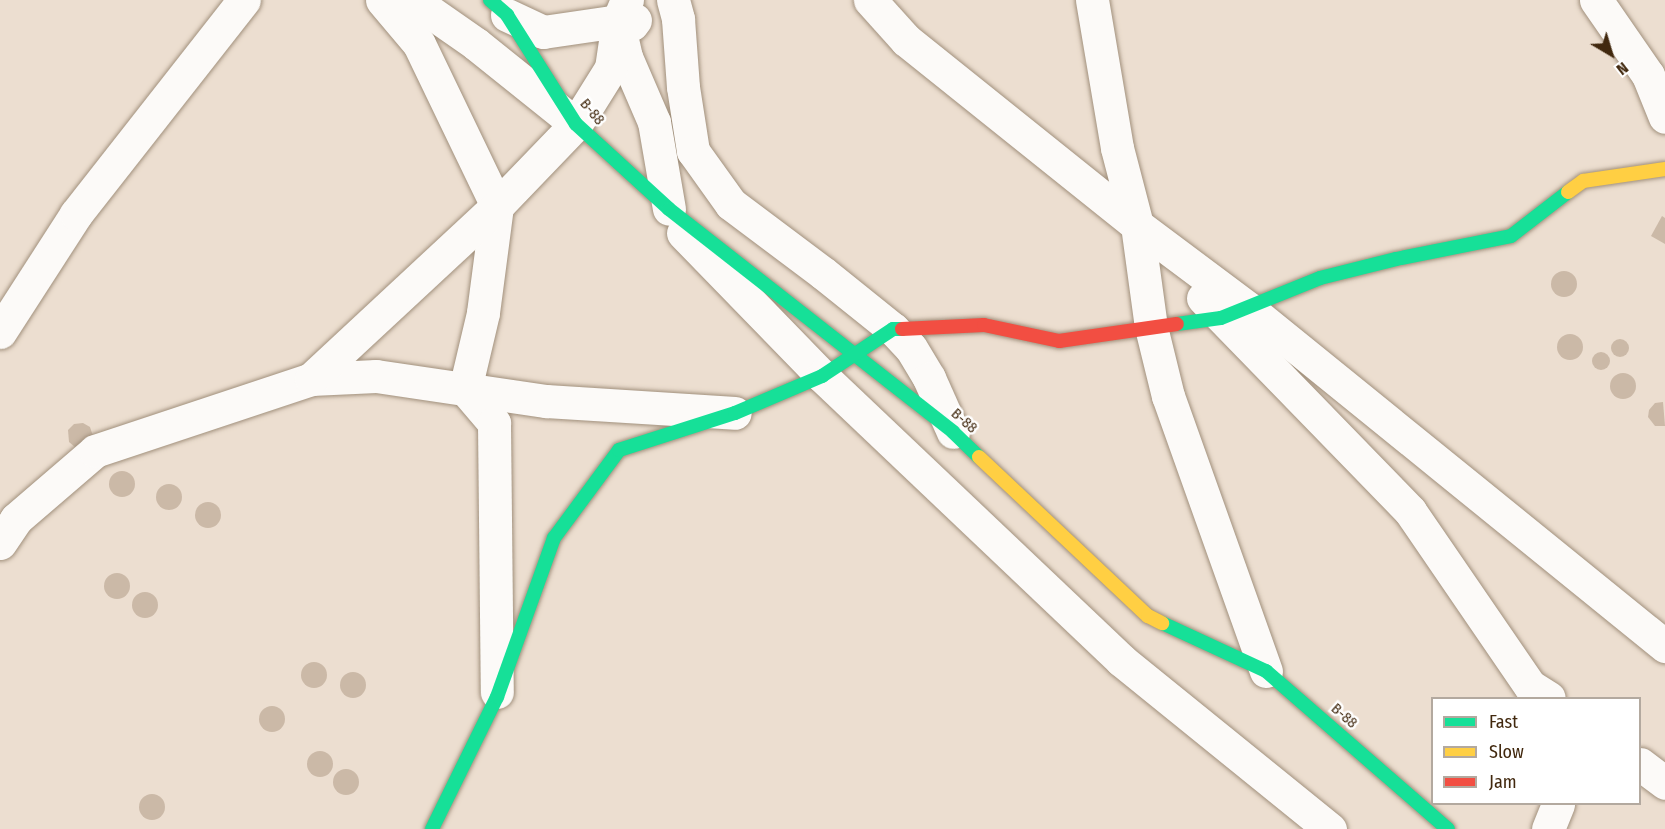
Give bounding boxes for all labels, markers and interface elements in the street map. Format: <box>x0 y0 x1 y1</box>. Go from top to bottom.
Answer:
north arrow <box>1581 24 1641 84</box>
text: N <box>1613 58 1632 79</box>
street label: B-88 <box>576 95 608 129</box>
street label: B-88 <box>947 405 981 437</box>
legend <box>1431 697 1641 805</box>
street label: B-88 <box>1327 700 1361 732</box>
text: Fast <box>1489 711 1518 733</box>
text: Slow <box>1489 741 1524 763</box>
text: Jam <box>1489 771 1517 793</box>

